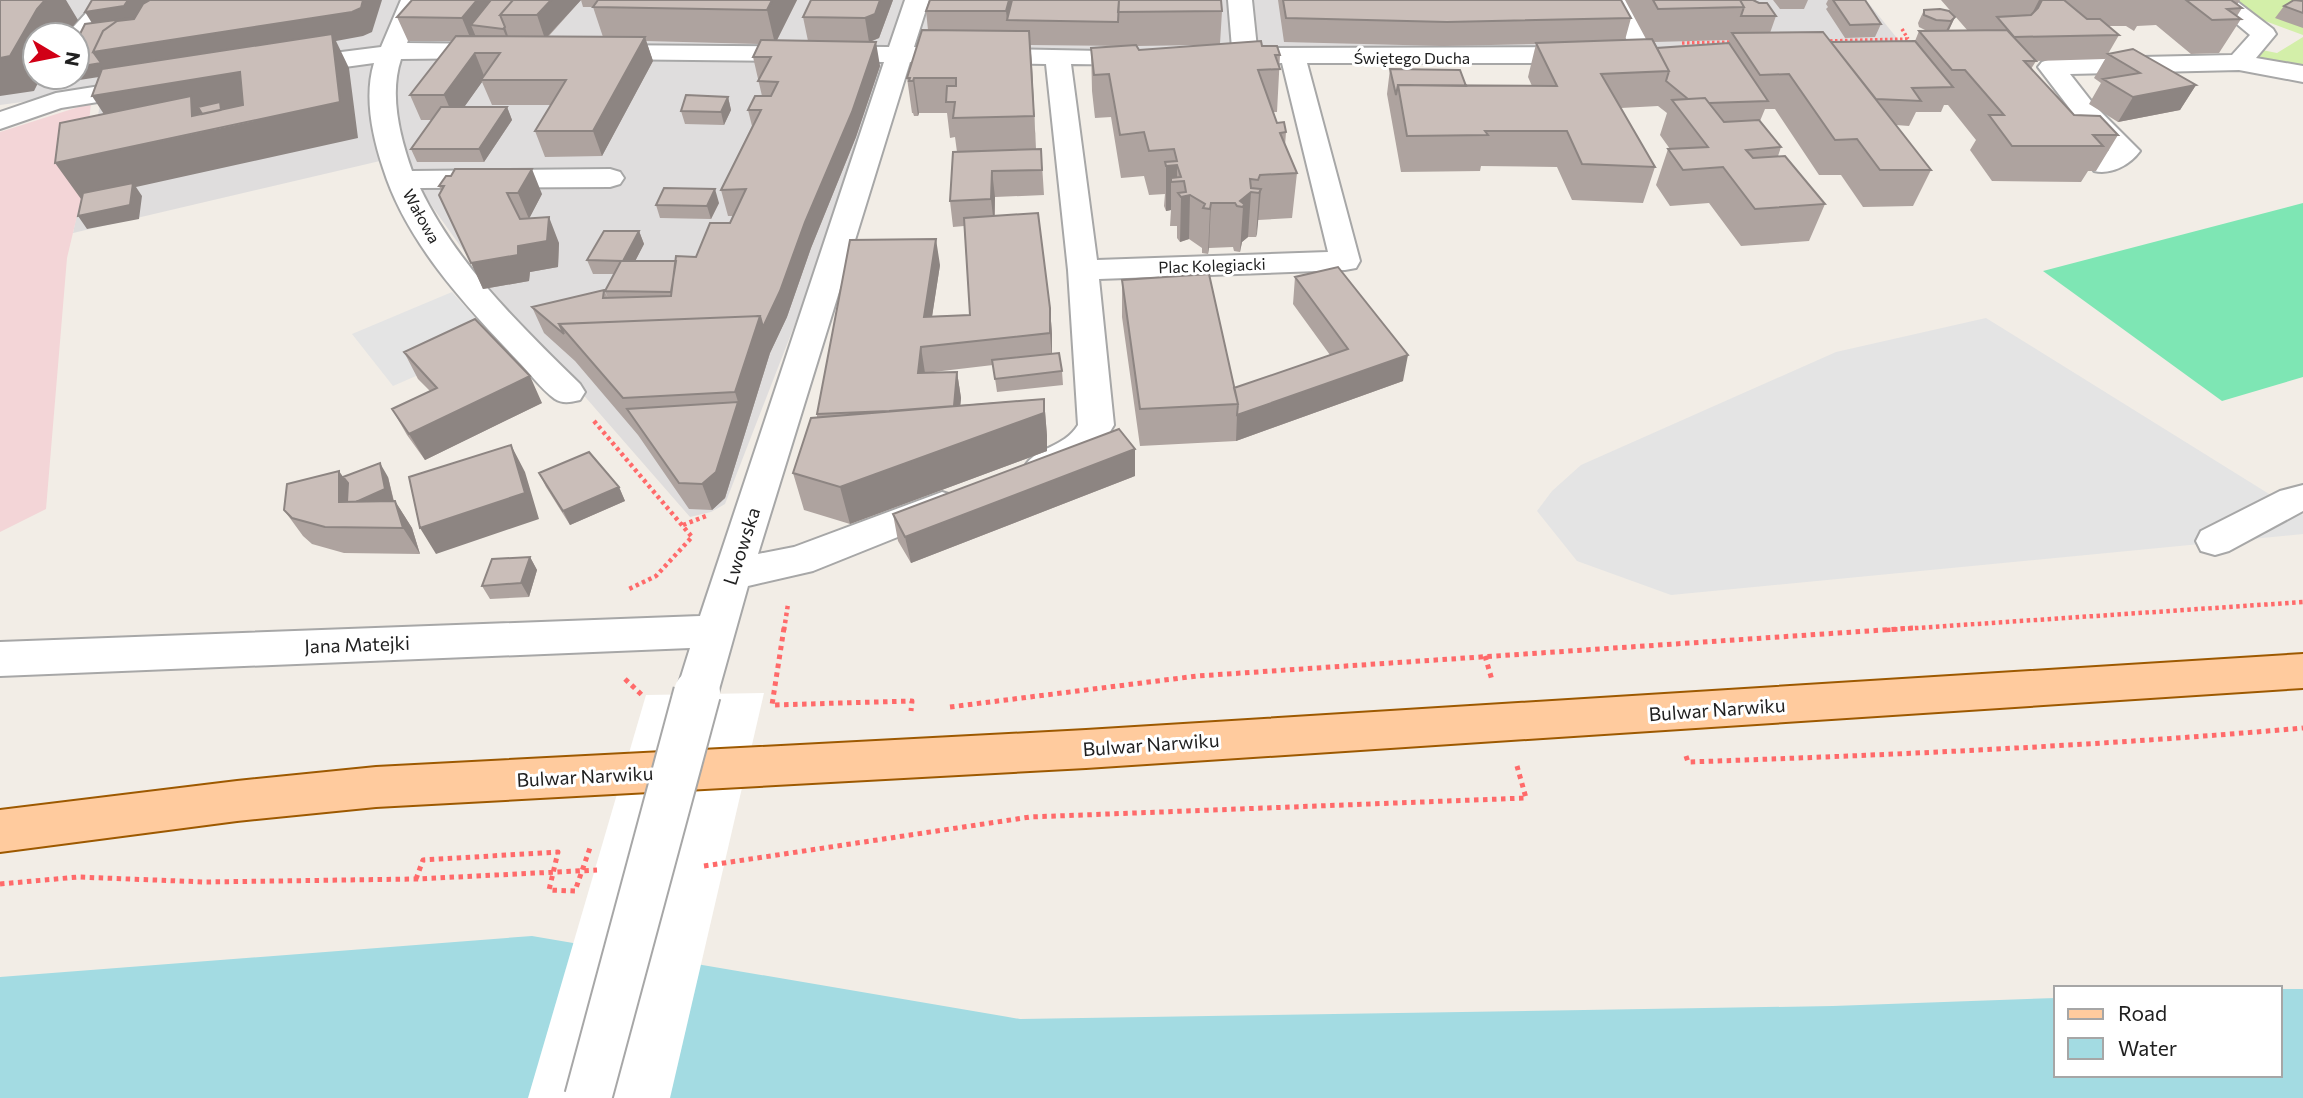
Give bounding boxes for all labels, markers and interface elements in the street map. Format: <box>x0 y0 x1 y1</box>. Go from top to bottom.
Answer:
north arrow <box>21 21 91 91</box>
street label: Świętego Ducha <box>1354 48 1470 67</box>
text: N <box>61 50 86 68</box>
street label: Wałowa <box>399 186 445 246</box>
street label: Plac Kolegiacki <box>1158 254 1266 276</box>
street label: Lwowska <box>718 504 764 588</box>
street label: Jana Matejki <box>304 631 410 657</box>
street label: Bulwar Narwiku <box>1648 693 1786 725</box>
street label: Bulwar Narwiku <box>1082 728 1220 760</box>
street label: Bulwar Narwiku <box>516 761 654 791</box>
legend <box>2054 986 2282 1077</box>
text: Road <box>2118 1000 2167 1025</box>
text: Water <box>2118 1035 2177 1060</box>

